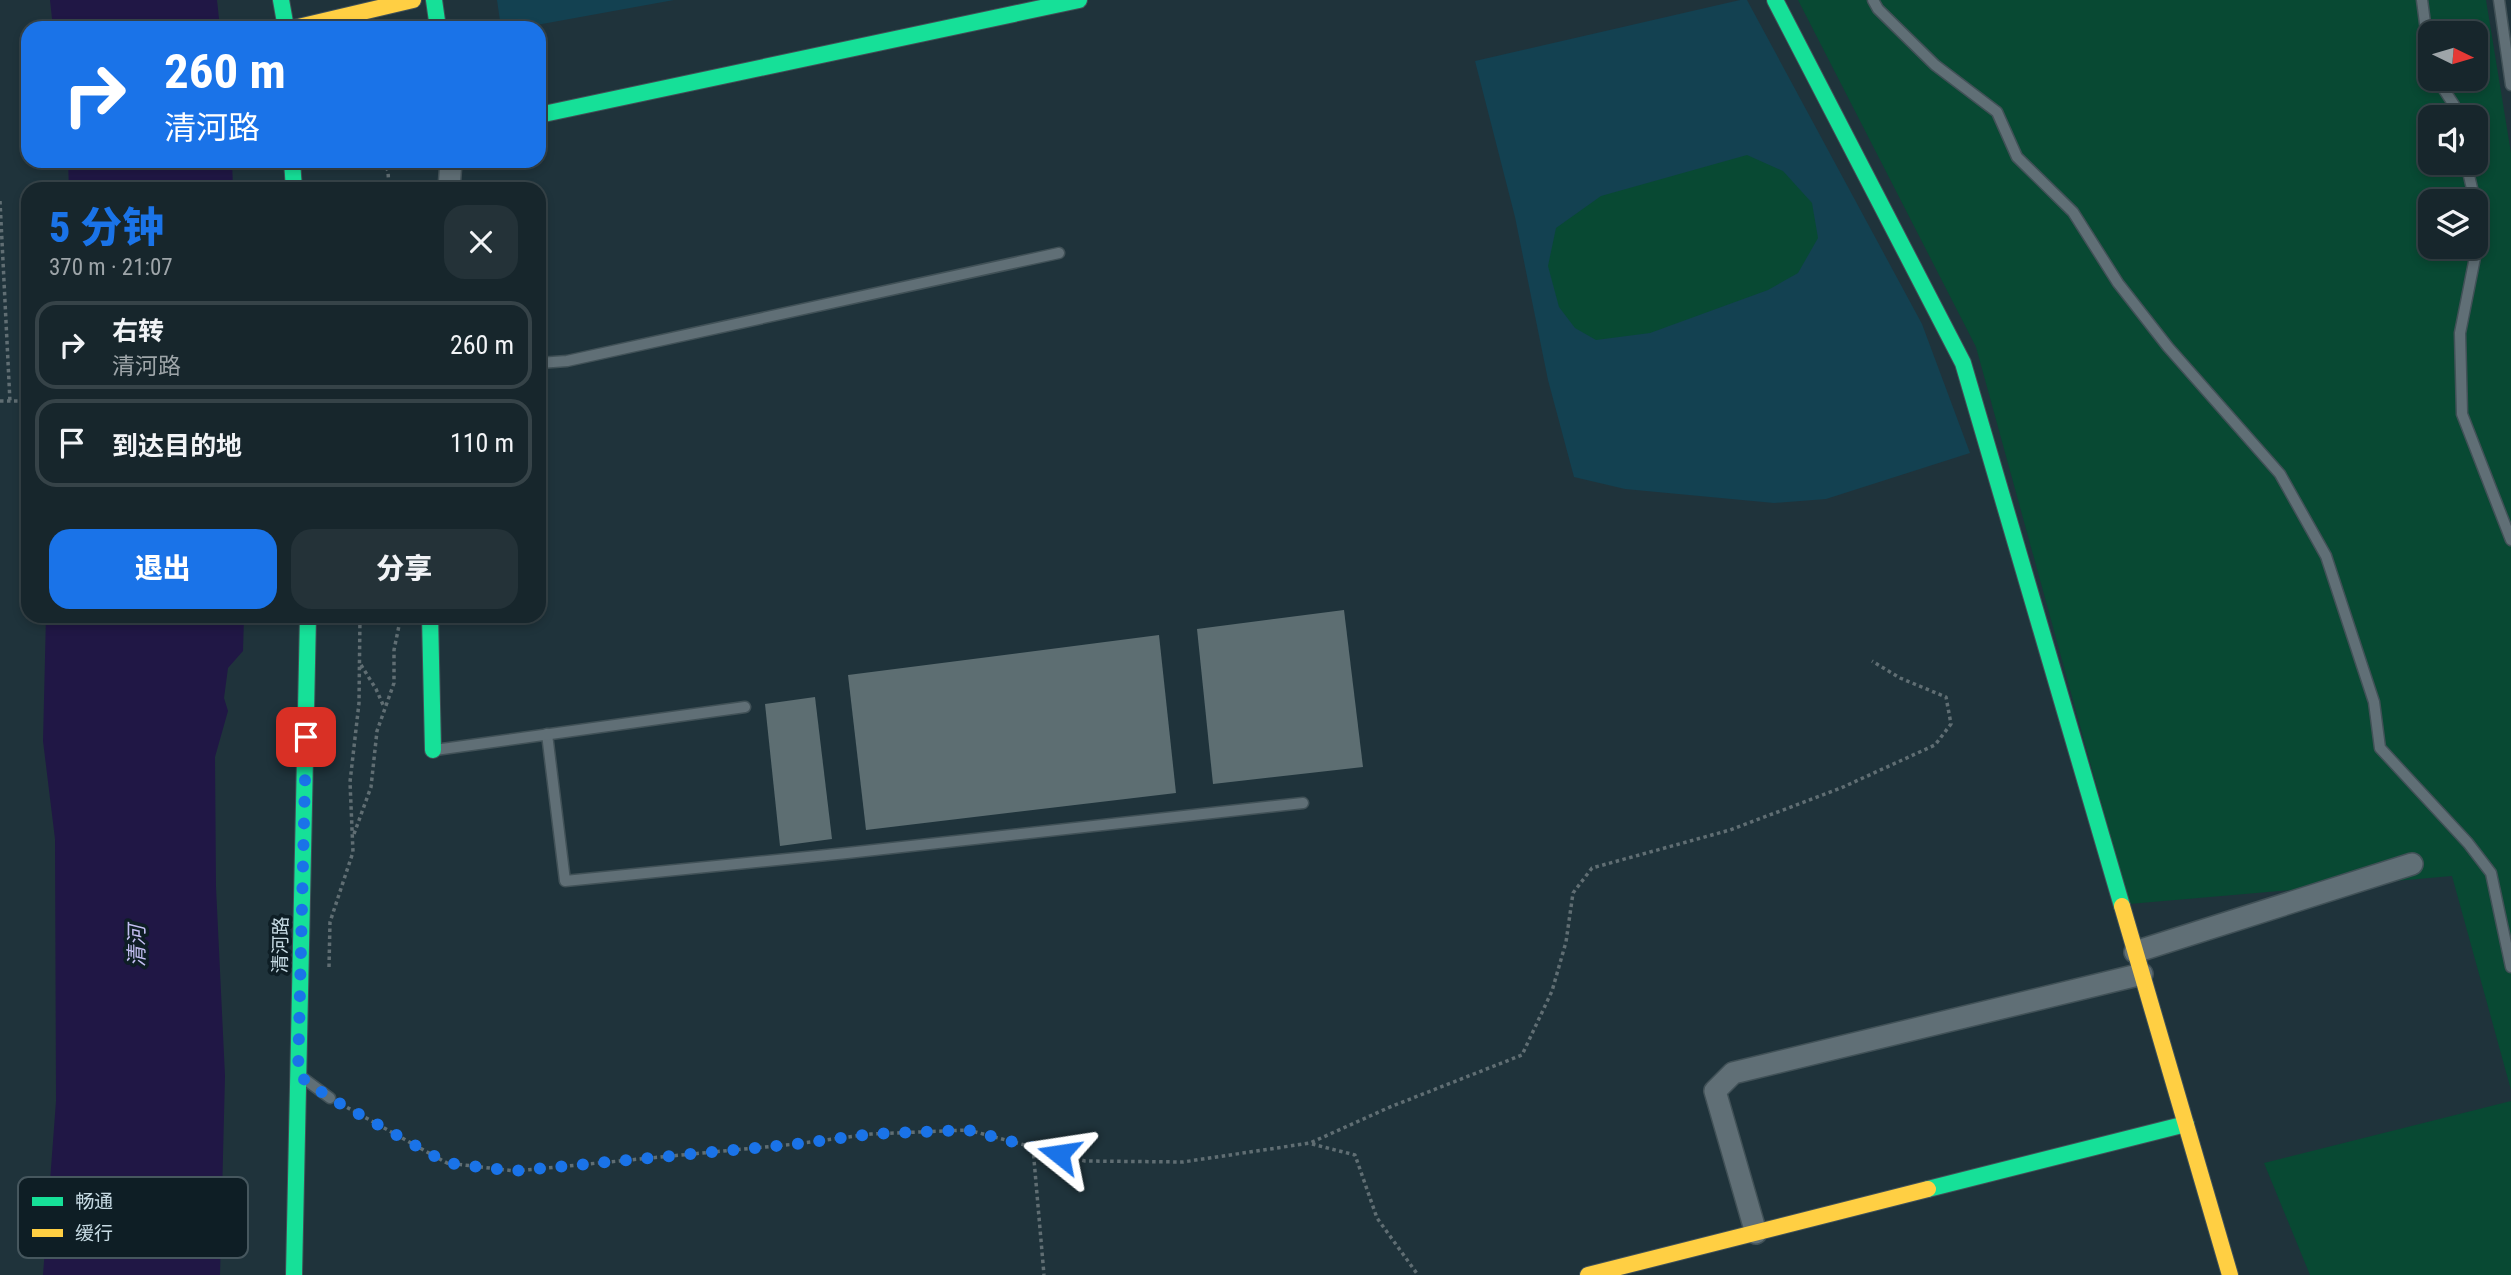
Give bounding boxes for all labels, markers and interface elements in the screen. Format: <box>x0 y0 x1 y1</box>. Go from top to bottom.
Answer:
north arrow <box>2418 21 2488 91</box>
map controls <box>2418 21 2488 259</box>
text: 260 m <box>164 43 286 100</box>
icon: right <box>49 49 140 140</box>
button: sound <box>2418 105 2488 175</box>
text: 清河路 <box>164 109 260 147</box>
button: layers <box>2418 189 2488 259</box>
text: 5 分钟 <box>49 203 164 252</box>
button: close <box>444 205 518 279</box>
text: 370 m · 21:07 <box>49 254 173 281</box>
text: 右转 <box>112 316 164 346</box>
icon: right <box>53 326 91 364</box>
text: 260 m <box>450 330 514 360</box>
text: 清河路 <box>112 353 181 380</box>
icon: arrive <box>53 424 91 462</box>
text: 110 m <box>450 428 514 458</box>
text: 到达目的地 <box>112 431 242 461</box>
button: 退出 <box>49 529 277 609</box>
button: 分享 <box>291 529 518 609</box>
pin <box>276 707 336 767</box>
icon: arrive <box>287 718 325 756</box>
street label: 清河路 <box>269 916 292 974</box>
water label: 清河 <box>125 921 149 967</box>
position arrow <box>1022 1117 1096 1191</box>
legend <box>18 1177 248 1258</box>
text: 畅通 <box>75 1190 113 1213</box>
text: 缓行 <box>75 1222 113 1245</box>

